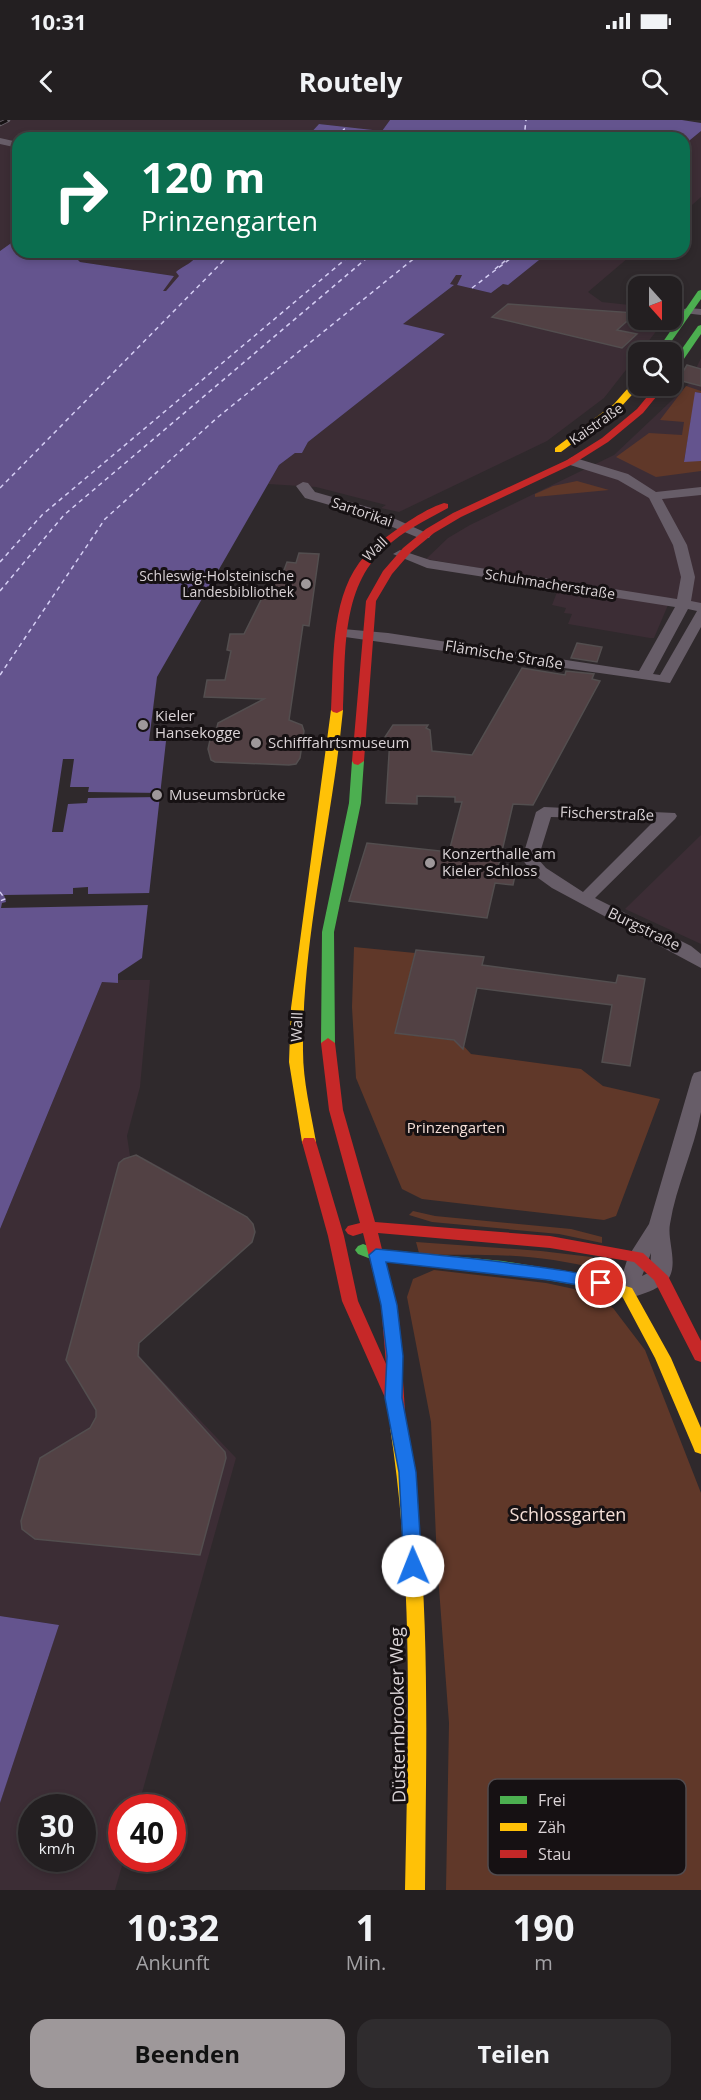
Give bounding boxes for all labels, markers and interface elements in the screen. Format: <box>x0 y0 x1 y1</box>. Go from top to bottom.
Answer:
text: 10:31 <box>30 6 87 36</box>
text: Routely <box>299 63 402 100</box>
icon: back <box>30 65 63 98</box>
icon: search <box>638 65 671 98</box>
text: 120 m <box>141 148 265 205</box>
icon: right <box>42 156 120 234</box>
text: Prinzengarten <box>141 202 318 239</box>
north arrow <box>628 276 682 330</box>
map controls <box>628 276 682 396</box>
button: search <box>628 342 682 396</box>
street label: Kaistraße <box>565 398 627 449</box>
street label: Sartorikai <box>330 492 395 531</box>
street label: Wall <box>358 532 391 565</box>
street label: Schuhmacherstraße <box>484 564 617 603</box>
place label: Schleswig-Holsteinische Landesbibliothek <box>139 566 295 601</box>
marker: Schleswig-Holsteinische Landesbibliothek <box>299 577 313 591</box>
street label: Flämische Straße <box>444 635 565 673</box>
place label: Kieler Hansekogge <box>155 705 241 742</box>
marker: Kieler Hansekogge <box>136 718 150 732</box>
place label: Schifffahrtsmuseum <box>268 732 409 752</box>
marker: Schifffahrtsmuseum <box>249 736 263 750</box>
place label: Museumsbrücke <box>169 784 286 804</box>
marker: Museumsbrücke <box>150 788 164 802</box>
street label: Fischerstraße <box>560 801 655 825</box>
place label: Konzerthalle am Kieler Schloss <box>442 843 556 880</box>
marker: Konzerthalle am Kieler Schloss <box>423 856 437 870</box>
street label: Burgstraße <box>605 902 684 954</box>
street label: Wall <box>285 1012 307 1042</box>
park label: Prinzengarten <box>407 1117 505 1137</box>
pin <box>575 1257 626 1308</box>
icon: arrive <box>584 1266 617 1299</box>
park label: Schlossgarten <box>510 1502 626 1526</box>
position arrow <box>381 1534 445 1598</box>
street label: Düsternbrooker Weg <box>383 1627 411 1803</box>
legend <box>488 1779 686 1875</box>
text: Frei <box>538 1789 566 1811</box>
speed limit sign: 40 <box>108 1794 186 1872</box>
text: 30 <box>40 1805 74 1846</box>
text: Zäh <box>538 1816 566 1838</box>
text: km/h <box>39 1838 75 1858</box>
text: Stau <box>538 1843 571 1865</box>
text: 10:32 <box>127 1903 219 1952</box>
text: 1 <box>356 1903 376 1952</box>
text: 190 <box>513 1903 574 1952</box>
text: Ankunft <box>136 1949 210 1976</box>
text: Min. <box>346 1949 386 1976</box>
text: m <box>534 1949 553 1976</box>
button: Beenden <box>30 2019 345 2088</box>
button: Teilen <box>357 2019 671 2088</box>

